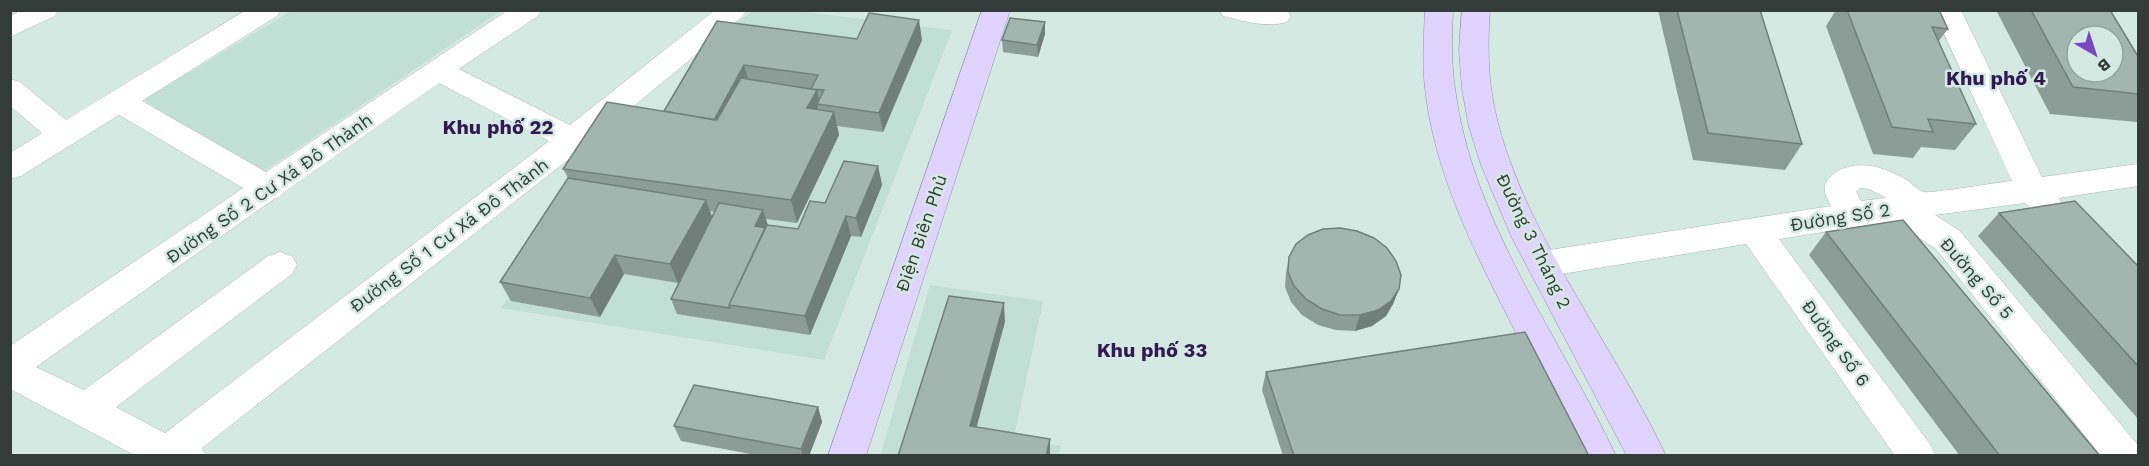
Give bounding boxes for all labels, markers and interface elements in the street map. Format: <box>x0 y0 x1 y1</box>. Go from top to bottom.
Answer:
north arrow <box>2065 24 2125 84</box>
text: B <box>2094 54 2114 76</box>
district label: Khu phố 4 <box>1946 66 2046 90</box>
street label: Ðường Số 2 Cư Xá Đô Thành <box>162 109 376 267</box>
district label: Khu phố 22 <box>443 115 553 139</box>
street label: Ðường Số 1 Cư Xá Đô Thành <box>346 153 552 317</box>
street label: Đường 3 Tháng 2 <box>1492 170 1576 312</box>
street label: Điện Biên Phủ <box>891 171 951 295</box>
street label: Đường Số 2 <box>1788 199 1892 235</box>
street label: Đường Số 5 <box>1936 233 2018 323</box>
street label: Đường Số 6 <box>1798 296 1874 390</box>
district label: Khu phố 33 <box>1097 338 1207 362</box>

